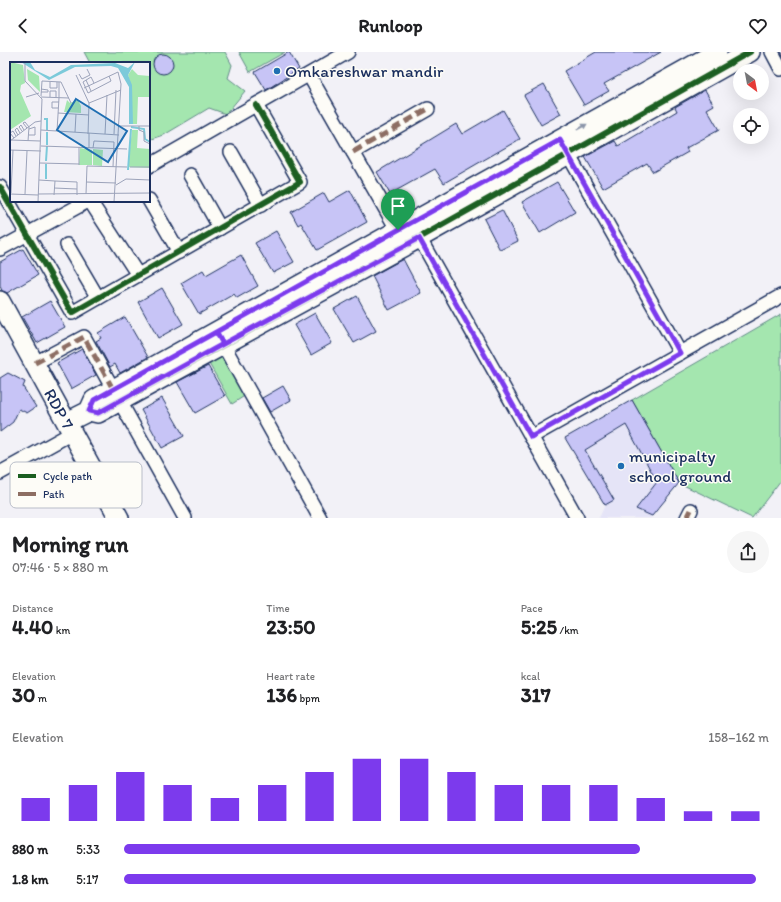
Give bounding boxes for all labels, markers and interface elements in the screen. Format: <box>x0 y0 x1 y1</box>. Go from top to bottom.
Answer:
icon: back <box>12 15 34 37</box>
text: Runloop <box>359 15 422 37</box>
icon: heart <box>747 15 769 37</box>
place label: Omkareshwar mandir <box>285 61 444 81</box>
inset map <box>10 62 150 202</box>
north arrow <box>733 64 769 100</box>
map controls <box>733 64 769 144</box>
marker: Omkareshwar mandir <box>272 66 282 76</box>
button: locate <box>733 108 769 144</box>
one-way arrow <box>576 124 588 131</box>
pin <box>381 189 415 230</box>
icon: arrive <box>387 195 409 217</box>
street label: RDP 7 <box>40 385 79 433</box>
place label: municipalty school ground <box>629 446 731 486</box>
marker: municipalty school ground <box>616 461 626 471</box>
legend <box>10 462 142 508</box>
text: Cycle path <box>43 470 92 483</box>
text: Path <box>43 488 65 501</box>
text: Morning run <box>12 531 128 558</box>
button: share <box>727 531 769 573</box>
text: 07:46 · 5 × 880 m <box>12 560 108 575</box>
text: Distance <box>12 602 53 615</box>
text: Time <box>266 602 290 615</box>
text: Pace <box>521 602 543 615</box>
text: 4.40 <box>12 615 53 639</box>
text: 23:50 <box>266 615 315 639</box>
text: 5:25 <box>521 615 557 639</box>
text: km <box>53 624 70 637</box>
text: /km <box>557 624 579 637</box>
text: Elevation <box>12 670 56 683</box>
text: Heart rate <box>266 670 315 683</box>
text: kcal <box>521 670 540 683</box>
text: 30 <box>12 683 35 707</box>
text: 136 <box>266 683 297 707</box>
text: 317 <box>521 683 551 707</box>
text: m <box>35 692 47 705</box>
text: bpm <box>297 692 320 705</box>
text: Elevation <box>12 730 64 745</box>
text: 158–162 m <box>708 730 769 745</box>
text: 880 m <box>12 842 48 857</box>
text: 5:33 <box>76 842 100 857</box>
text: 1.8 km <box>12 872 48 887</box>
text: 5:17 <box>76 872 99 887</box>

